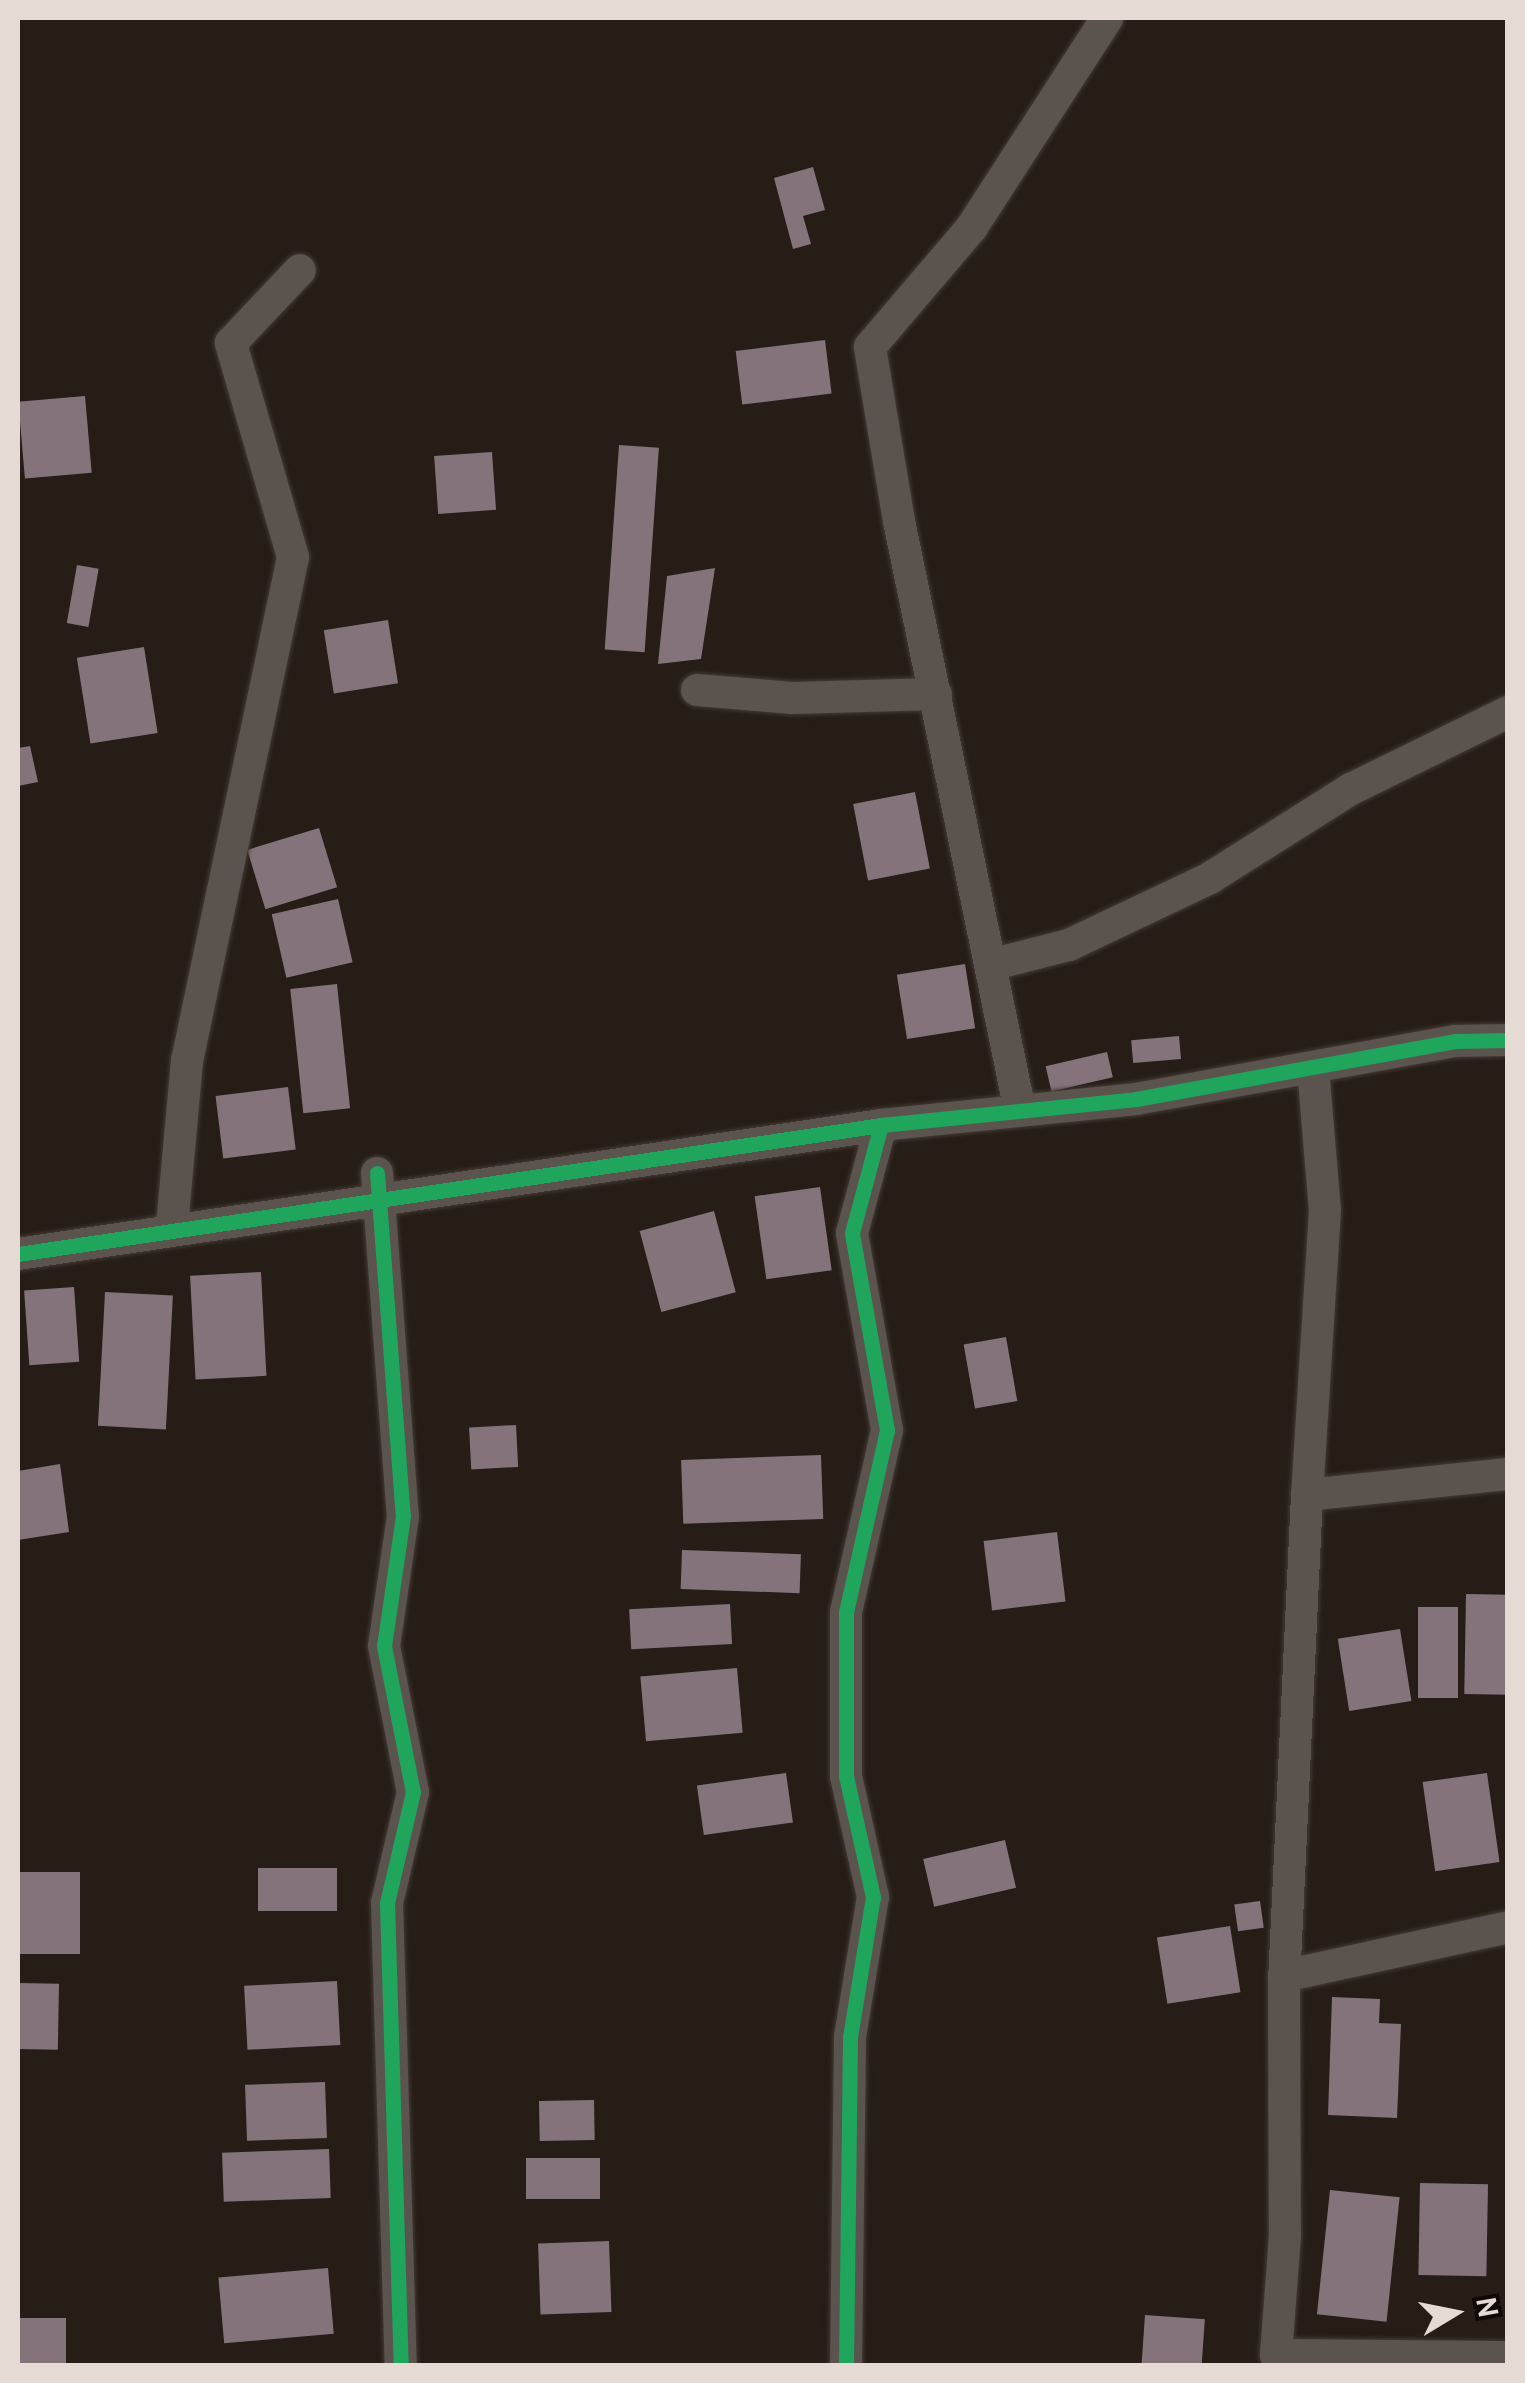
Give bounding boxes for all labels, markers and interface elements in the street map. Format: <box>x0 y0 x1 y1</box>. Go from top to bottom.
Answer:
north arrow <box>1405 2263 1505 2363</box>
text: N <box>1465 2295 1504 2321</box>

